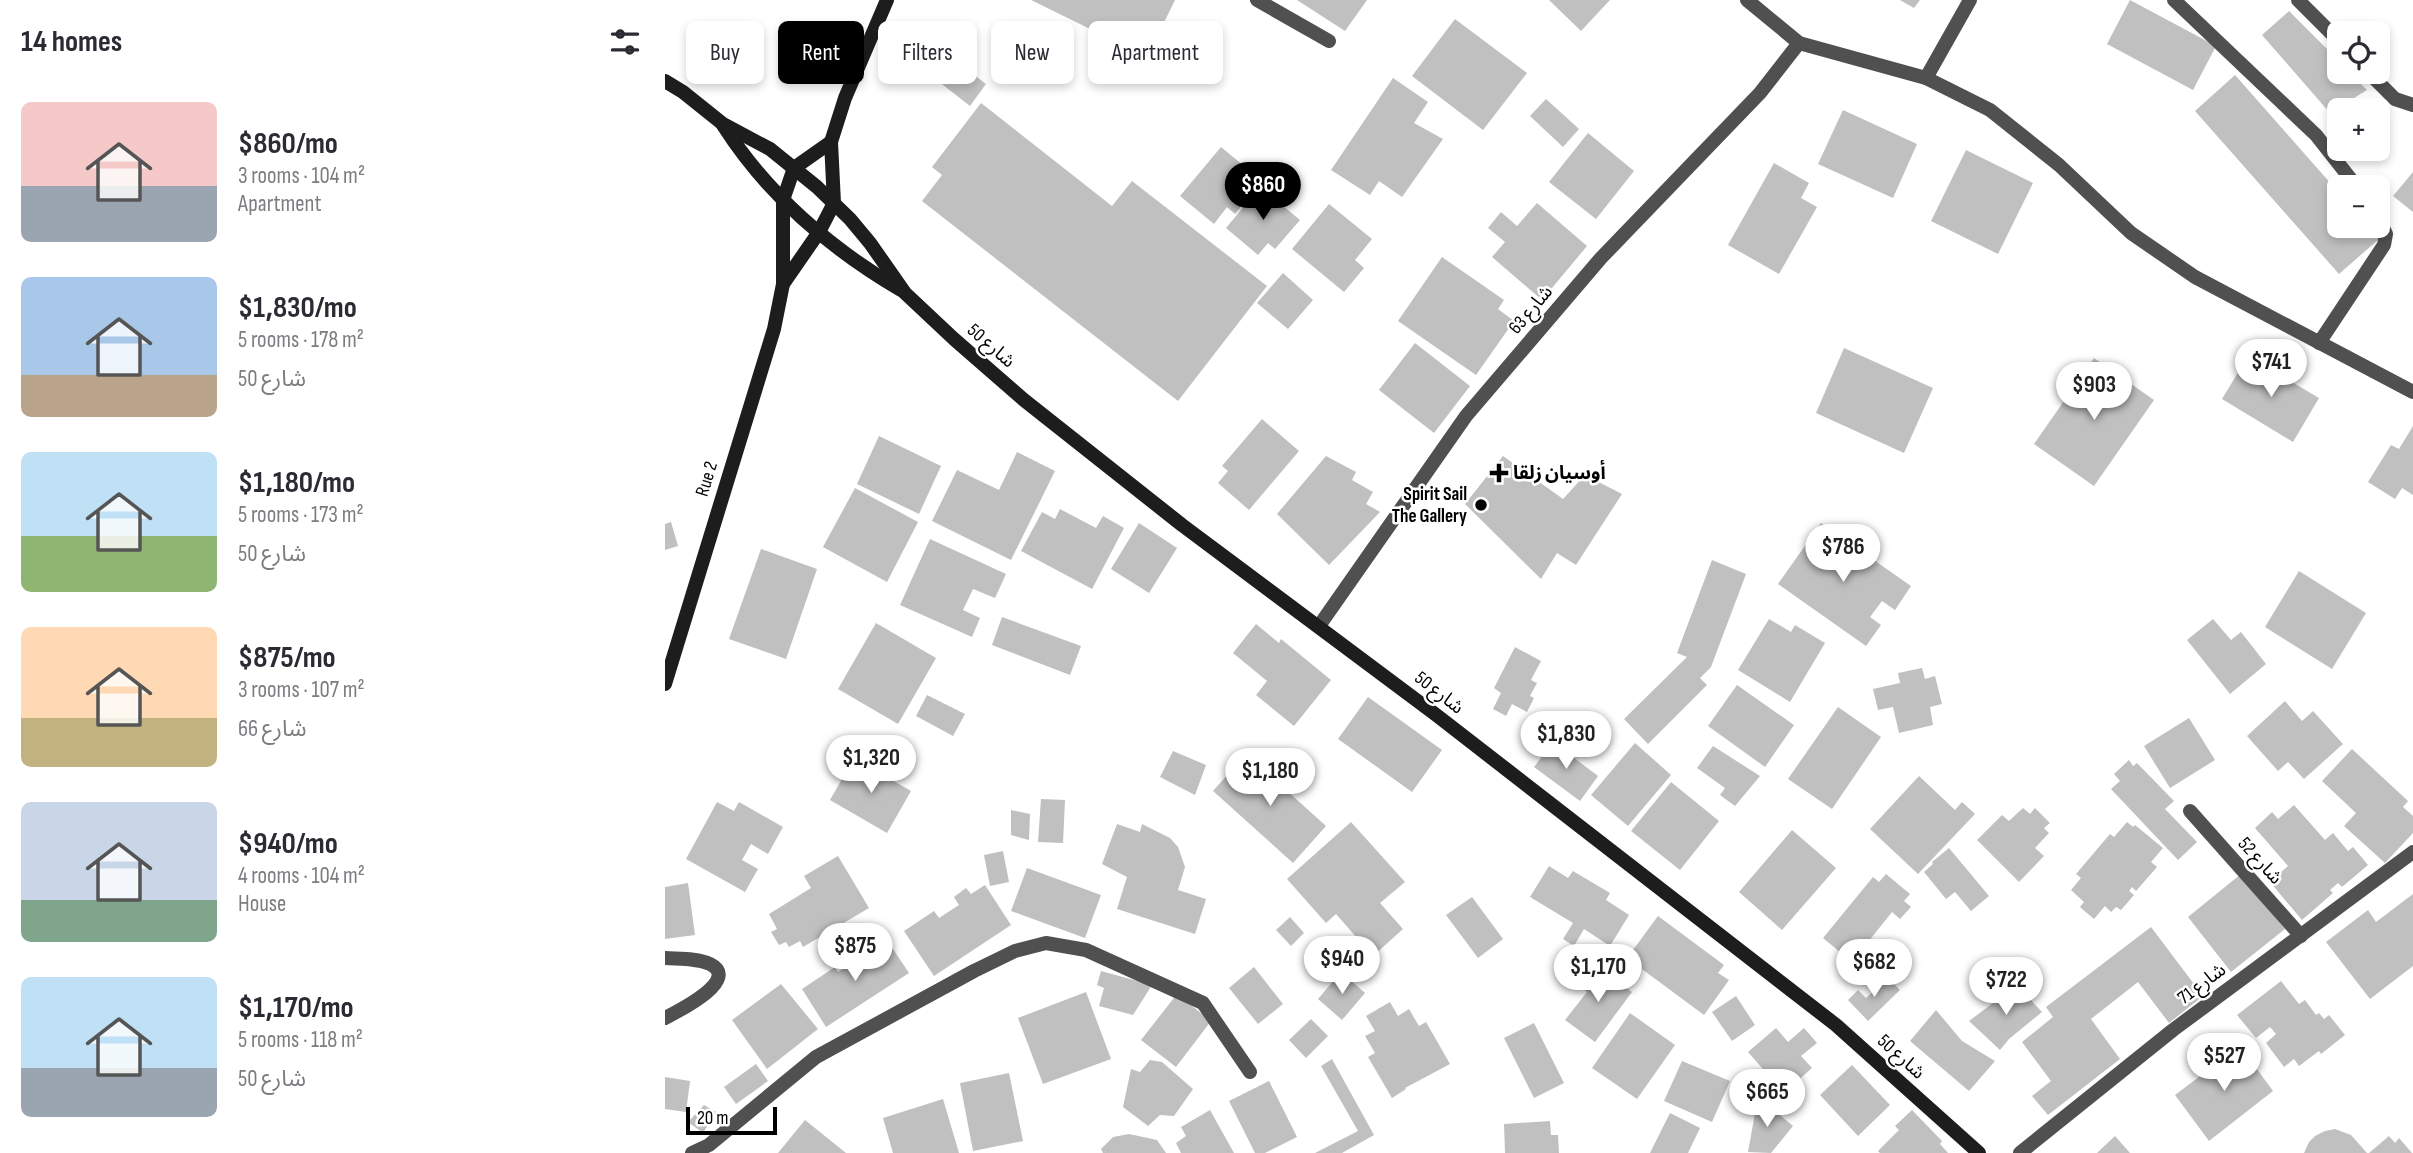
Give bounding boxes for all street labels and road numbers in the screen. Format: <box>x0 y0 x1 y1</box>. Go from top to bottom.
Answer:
street label: شارع 63 <box>1504 281 1559 340</box>
street label: شارع 50 <box>962 319 1020 374</box>
street label: Rue 2 <box>691 459 723 499</box>
street label: شارع 50 <box>1409 667 1468 720</box>
street label: شارع 52 <box>2232 833 2287 890</box>
street label: شارع 71 <box>2173 958 2231 1010</box>
street label: شارع 50 <box>1872 1030 1930 1085</box>

